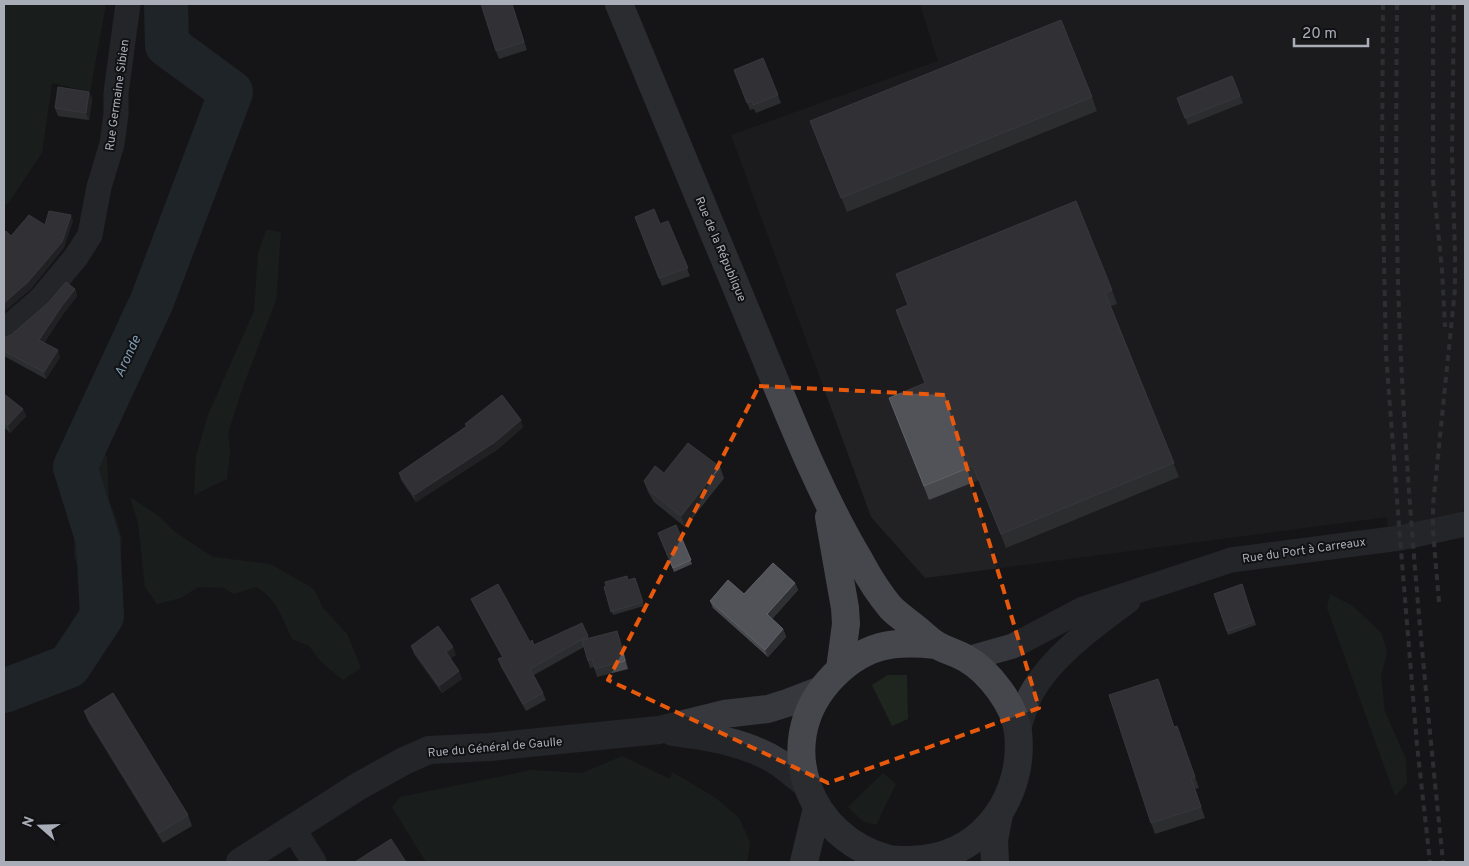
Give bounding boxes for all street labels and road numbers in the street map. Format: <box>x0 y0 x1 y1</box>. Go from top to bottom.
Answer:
street label: Rue Germaine Sibien <box>102 38 134 152</box>
street label: Rue de la République <box>691 194 749 304</box>
street label: Rue du Port à Carreaux <box>1241 534 1367 568</box>
street label: Rue du Général de Gaulle <box>427 734 563 762</box>

